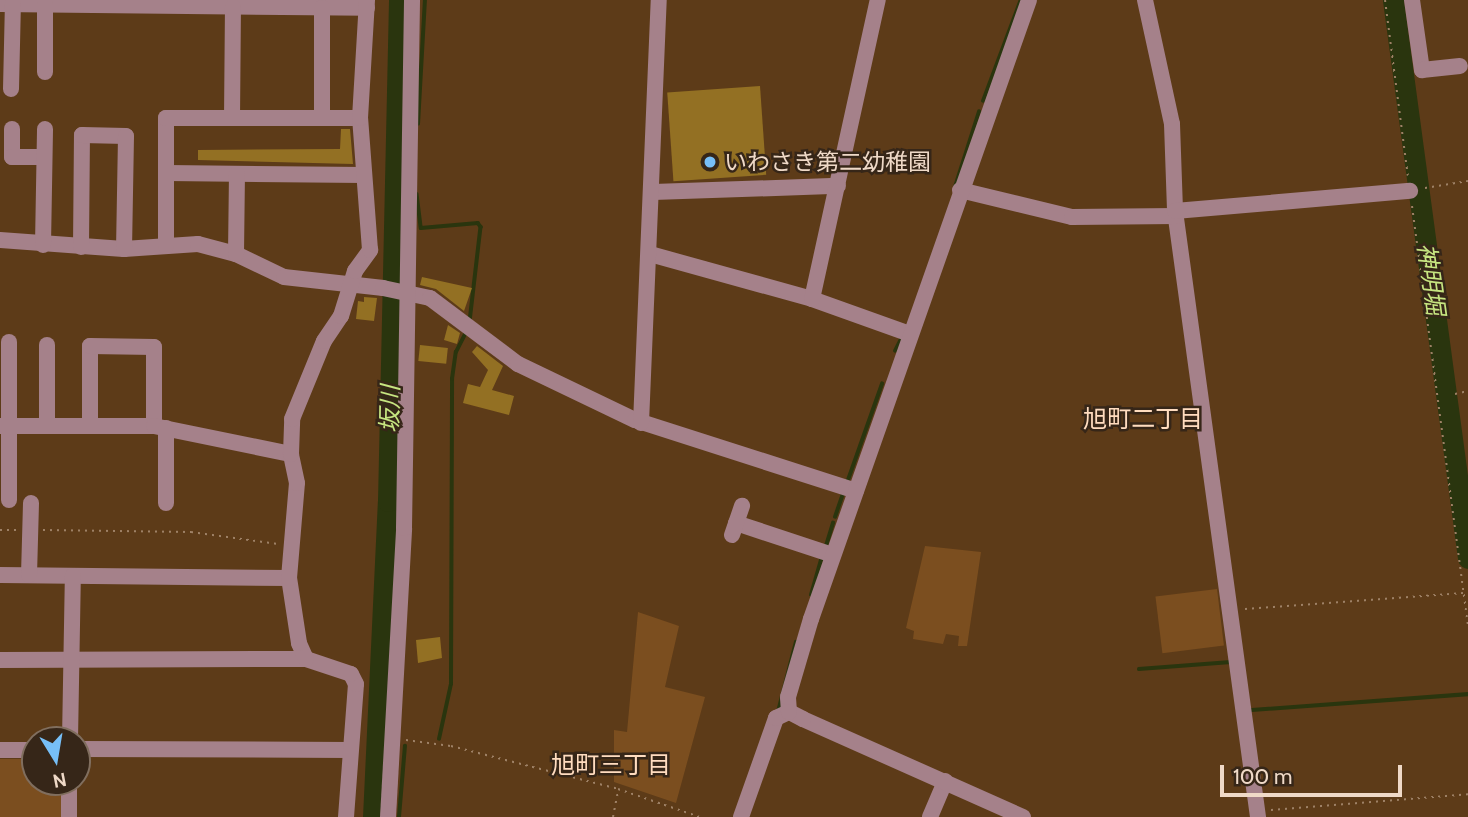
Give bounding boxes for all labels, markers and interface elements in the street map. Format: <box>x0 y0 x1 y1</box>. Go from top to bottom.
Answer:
place label: いわさき第二幼稚園 <box>724 148 931 176</box>
marker: いわさき第二幼稚園 <box>702 154 718 170</box>
water label: 神明堀 <box>1412 241 1450 317</box>
water label: 坂川 <box>375 385 405 433</box>
district label: 旭町二丁目 <box>1083 405 1203 433</box>
north arrow <box>21 726 91 796</box>
scale bar <box>1223 750 1405 794</box>
district label: 旭町三丁目 <box>551 751 671 779</box>
text: 100 m <box>1233 764 1292 789</box>
text: N <box>51 768 69 793</box>

